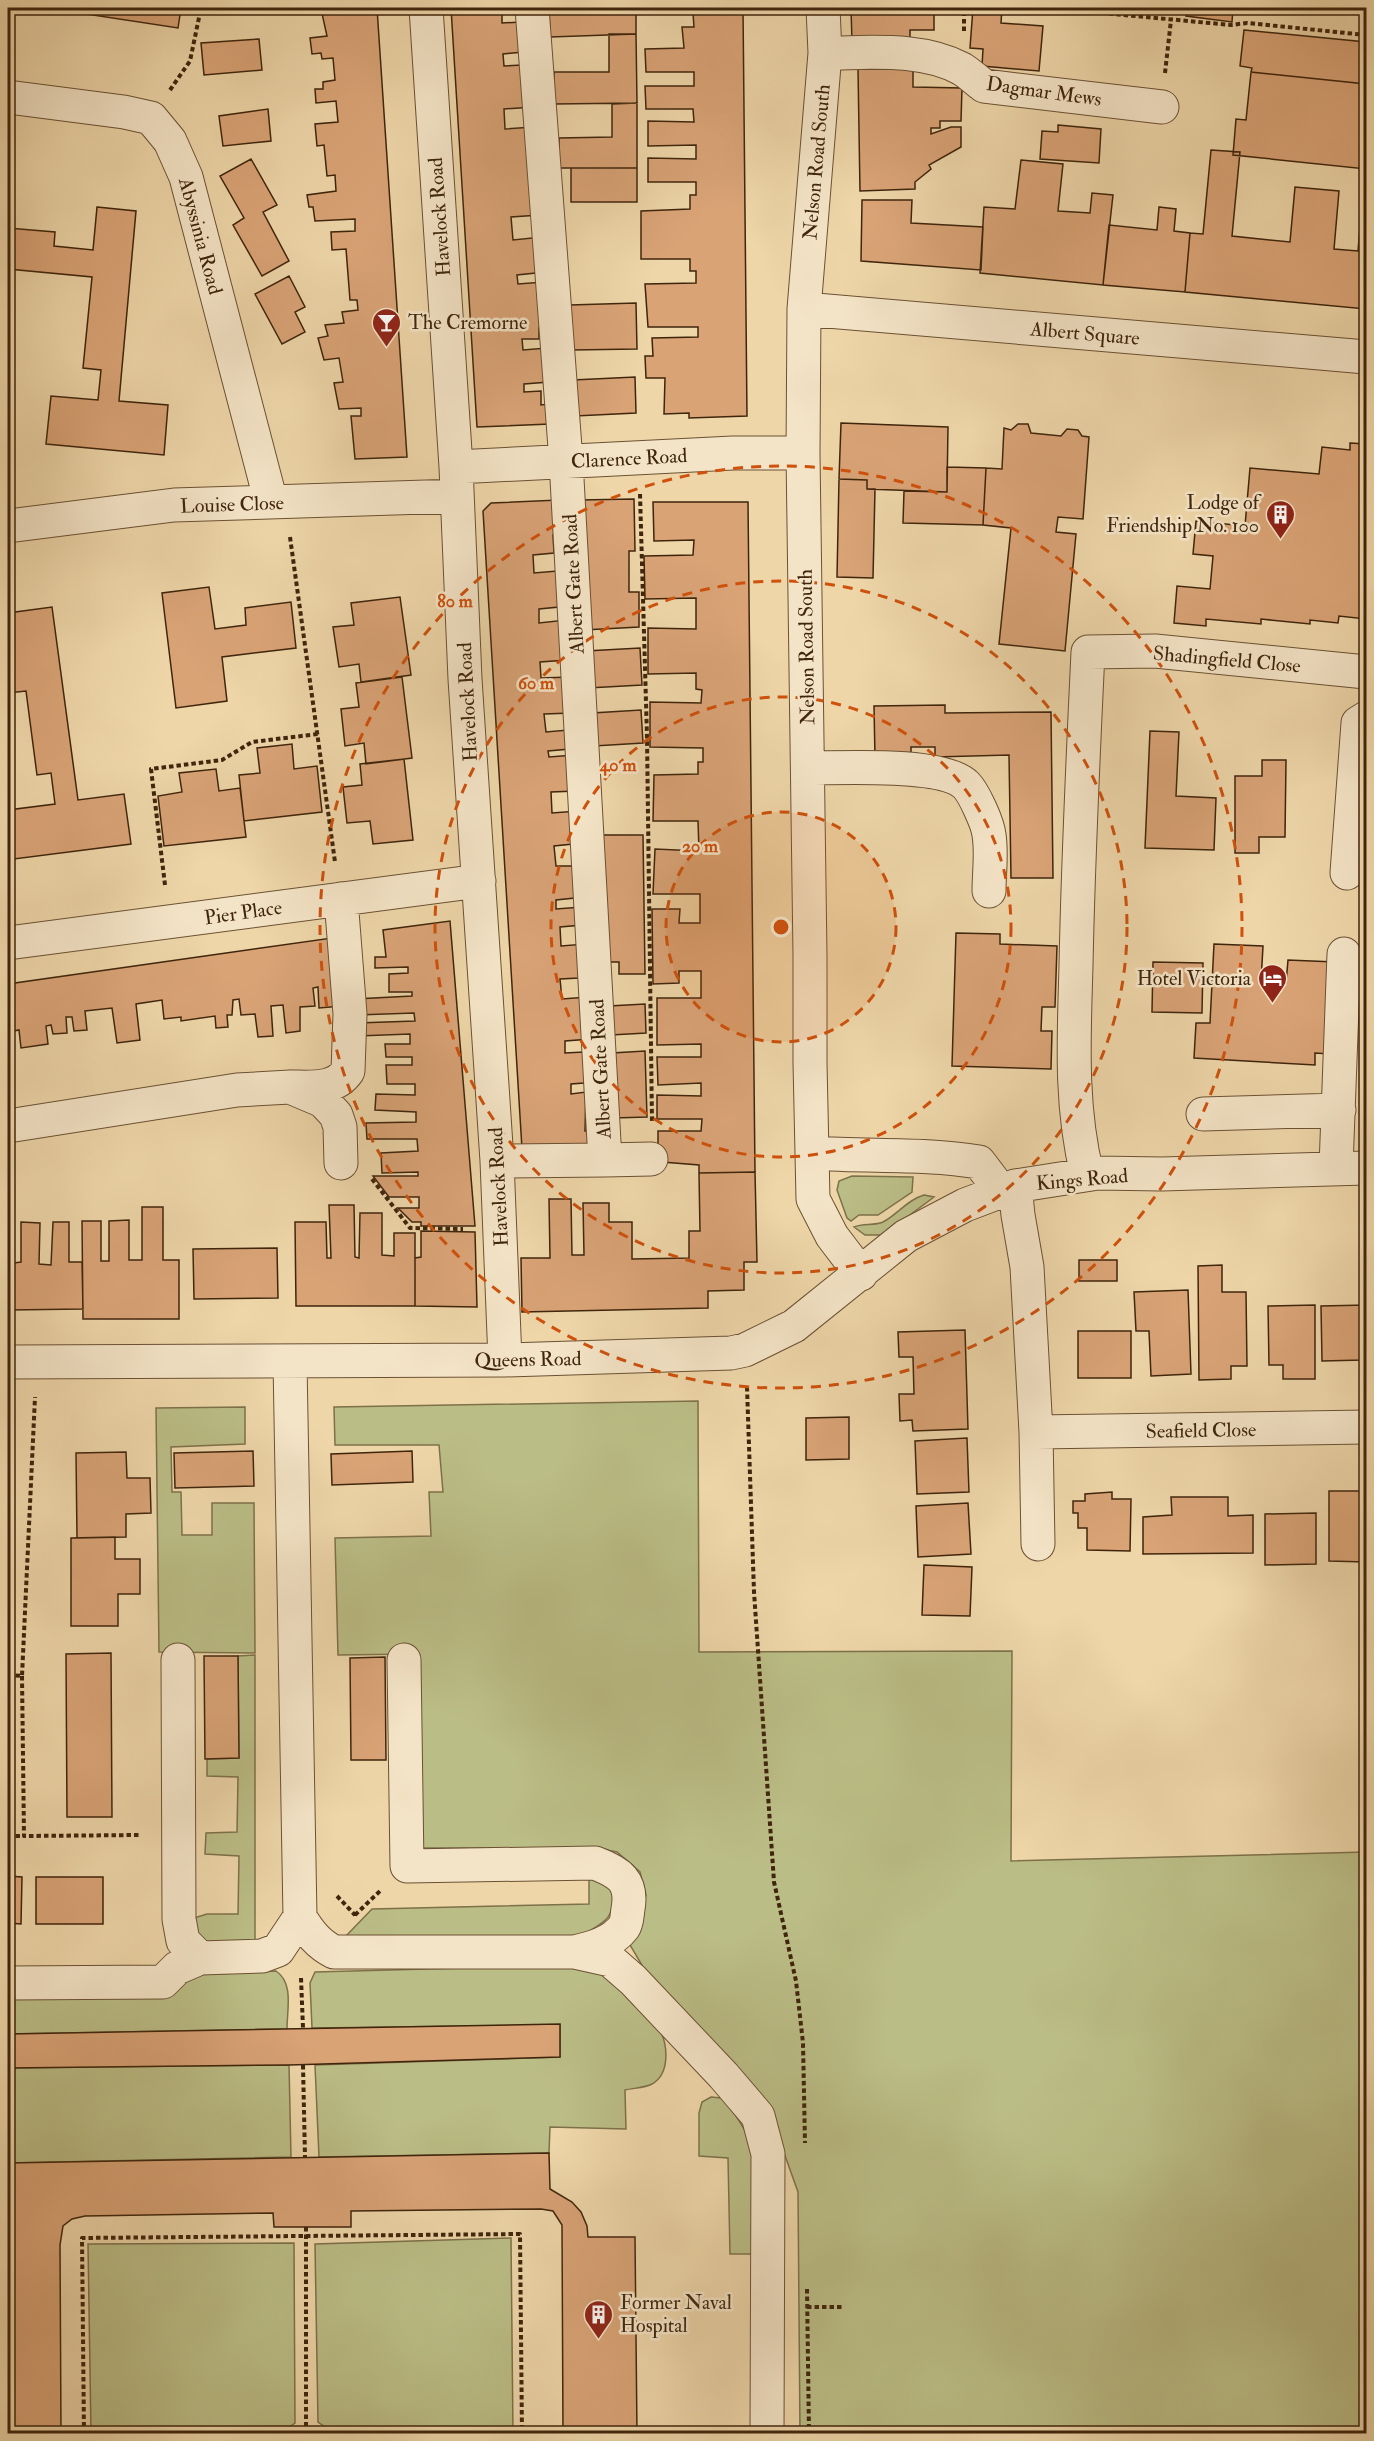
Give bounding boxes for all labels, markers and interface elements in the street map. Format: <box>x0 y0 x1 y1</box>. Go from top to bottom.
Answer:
street label: Dagmar Mews <box>985 71 1103 112</box>
street label: Nelson Road South <box>797 83 836 241</box>
street label: Havelock Road <box>423 156 456 277</box>
street label: Abyssinia Road <box>173 174 228 298</box>
bar icon: The Cremorne <box>371 306 403 348</box>
place label: The Cremorne <box>408 310 527 335</box>
street label: Albert Square <box>1028 316 1141 351</box>
street label: Clarence Road <box>570 443 688 474</box>
street label: Louise Close <box>180 490 284 519</box>
place label: Lodge of Friendship No. 100 <box>1106 490 1263 539</box>
building icon: Lodge of Friendship No. 100 <box>1264 498 1296 540</box>
street label: Albert Gate Road <box>557 513 590 656</box>
street label: Nelson Road South <box>793 568 820 725</box>
text: 80 m <box>437 590 474 613</box>
street label: Shadingfield Close <box>1152 641 1302 678</box>
street label: Havelock Road <box>452 642 483 762</box>
text: 60 m <box>518 672 555 695</box>
text: 40 m <box>599 754 637 777</box>
text: 20 m <box>682 835 719 858</box>
street label: Pier Place <box>203 895 284 930</box>
centre of rings <box>771 917 791 937</box>
hotel icon: Hotel Victoria <box>1256 962 1288 1004</box>
place label: Hotel Victoria <box>1137 966 1252 991</box>
street label: Albert Gate Road <box>584 998 617 1141</box>
street label: Havelock Road <box>483 1127 514 1247</box>
street label: Kings Road <box>1035 1163 1129 1196</box>
street label: Queens Road <box>474 1346 582 1373</box>
street label: Seafield Close <box>1145 1417 1257 1444</box>
place label: Former Naval Hospital <box>620 2290 732 2339</box>
building icon: Former Naval Hospital <box>583 2298 615 2340</box>

